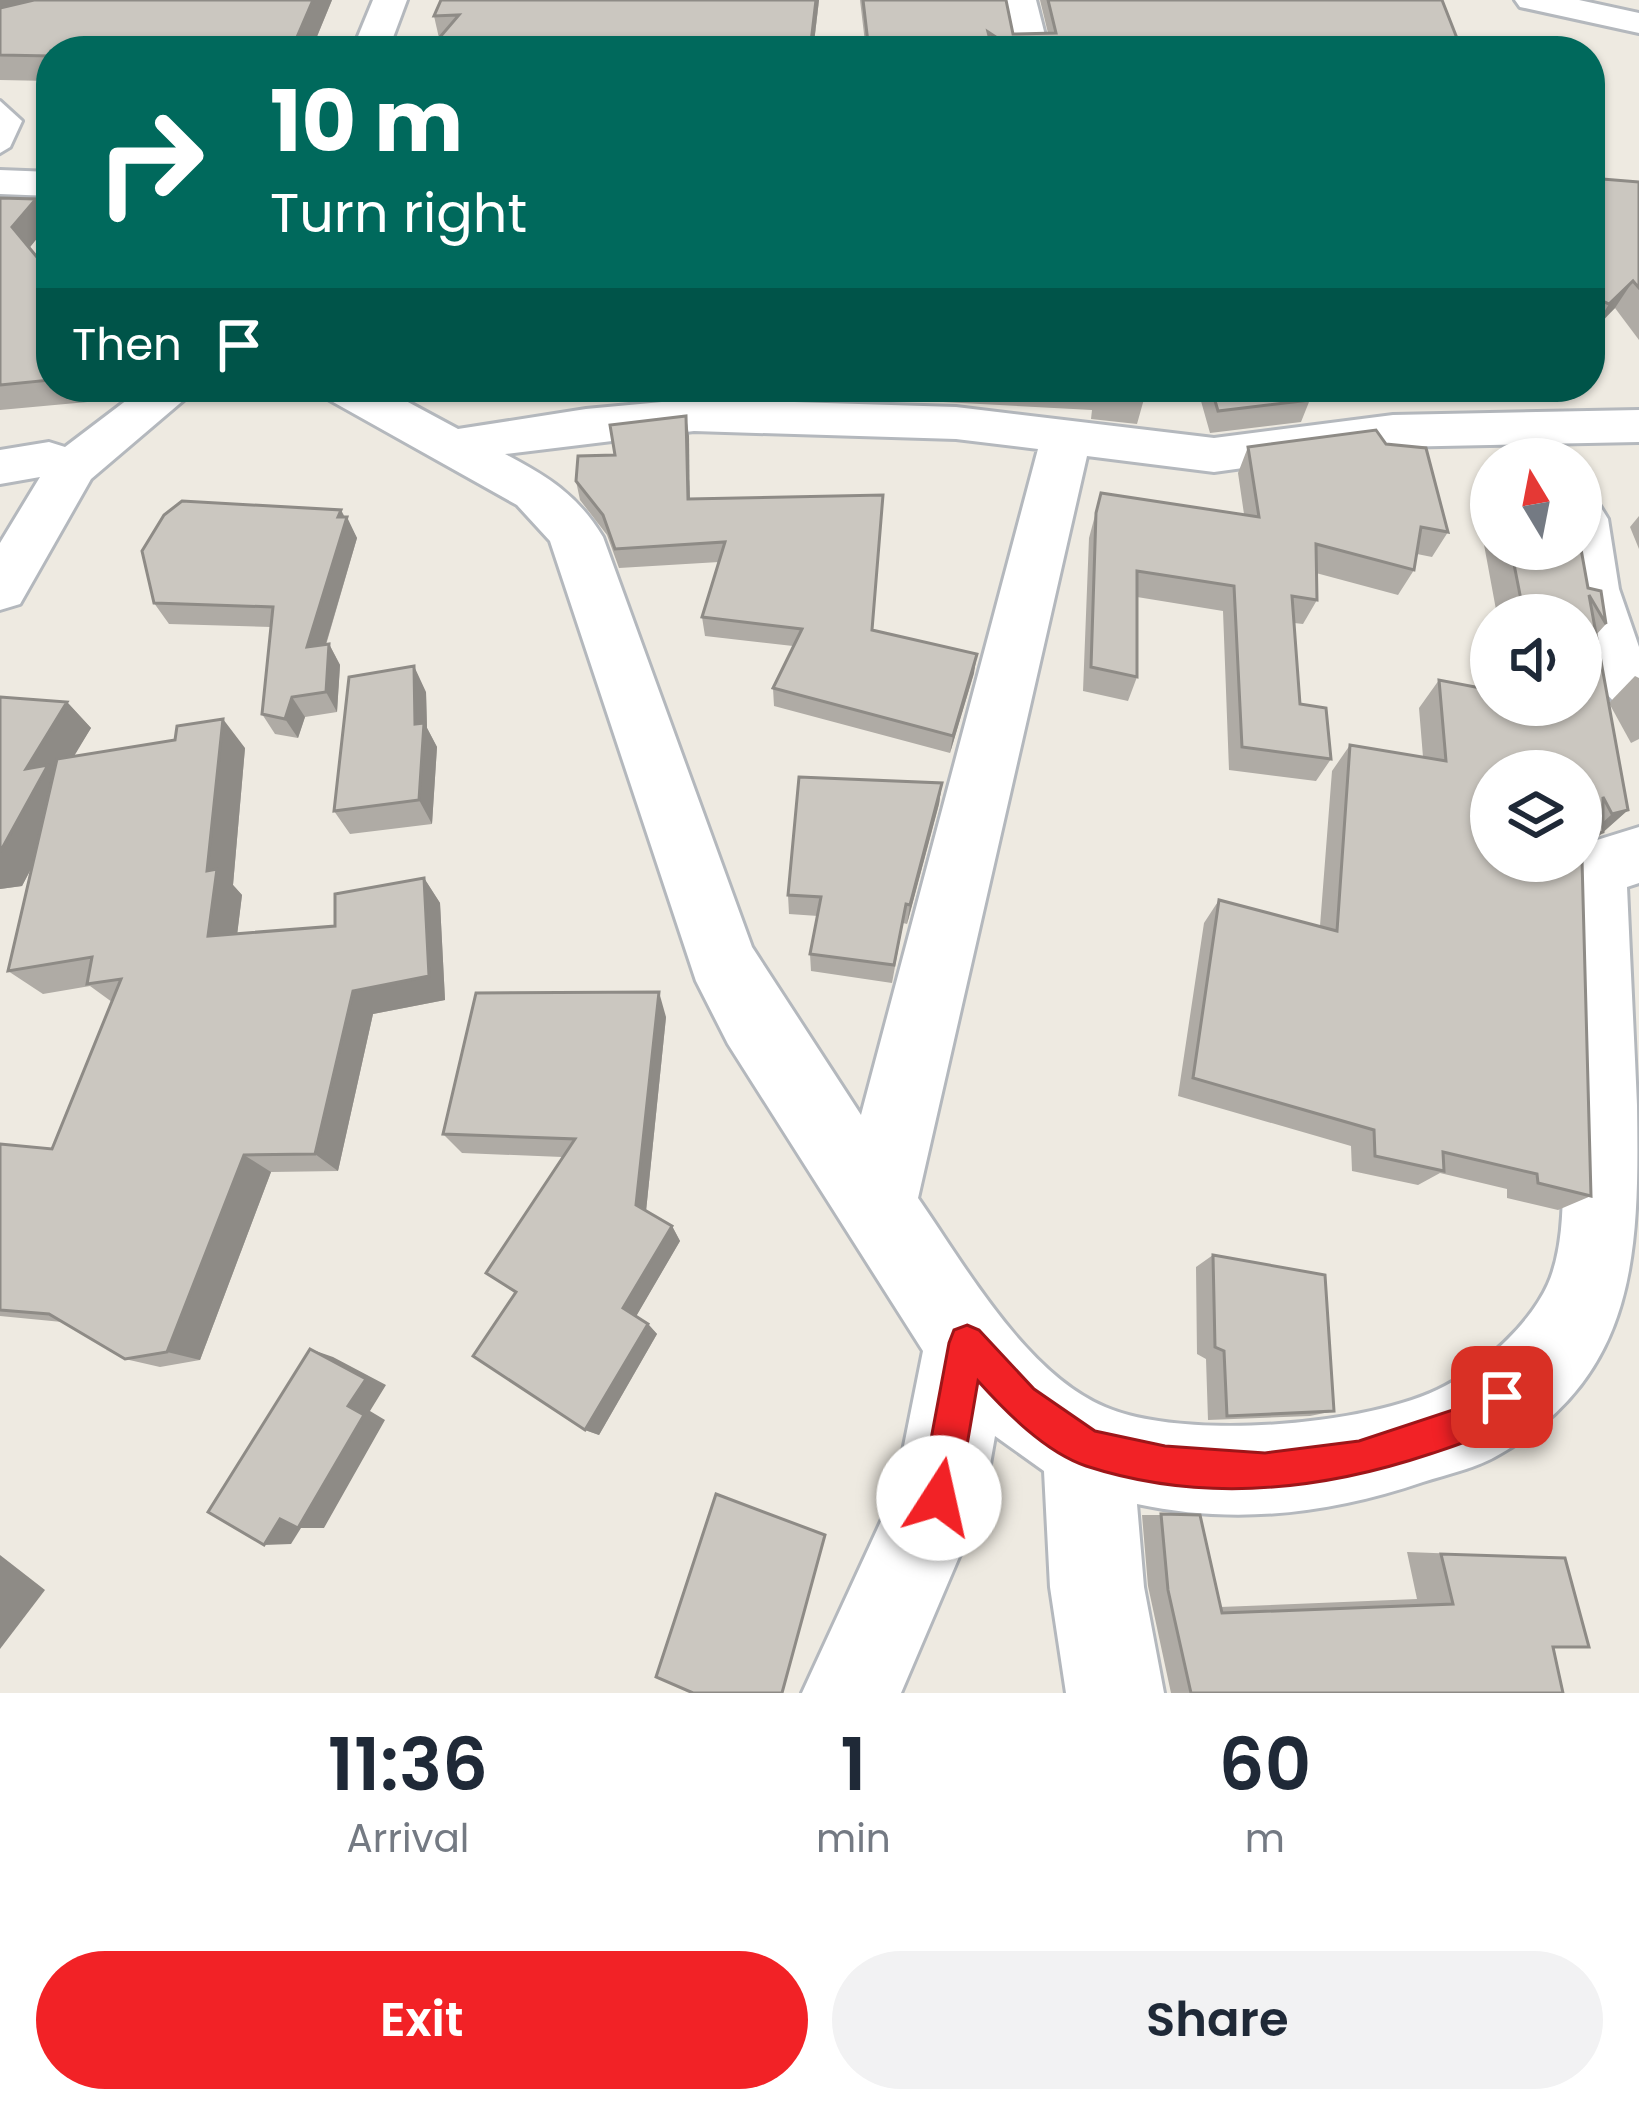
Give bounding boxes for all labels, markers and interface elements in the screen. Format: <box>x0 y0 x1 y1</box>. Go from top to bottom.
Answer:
text: 10 m <box>270 63 463 180</box>
icon: right <box>72 84 228 240</box>
text: Turn right <box>270 175 527 251</box>
icon: arrive <box>206 312 272 378</box>
text: Then <box>72 313 182 376</box>
north arrow <box>1470 438 1602 570</box>
map controls <box>1470 438 1602 882</box>
button: sound <box>1470 594 1602 726</box>
button: layers <box>1470 750 1602 882</box>
pin <box>1451 1346 1553 1448</box>
icon: arrive <box>1469 1364 1535 1430</box>
position arrow <box>876 1435 1002 1561</box>
text: 11:36 <box>328 1714 488 1815</box>
text: 1 <box>840 1714 866 1815</box>
text: 60 <box>1219 1714 1311 1815</box>
text: Arrival <box>347 1811 469 1866</box>
text: min <box>816 1811 891 1866</box>
text: m <box>1245 1811 1285 1866</box>
button: Exit <box>36 1951 808 2089</box>
button: Share <box>832 1951 1603 2089</box>

